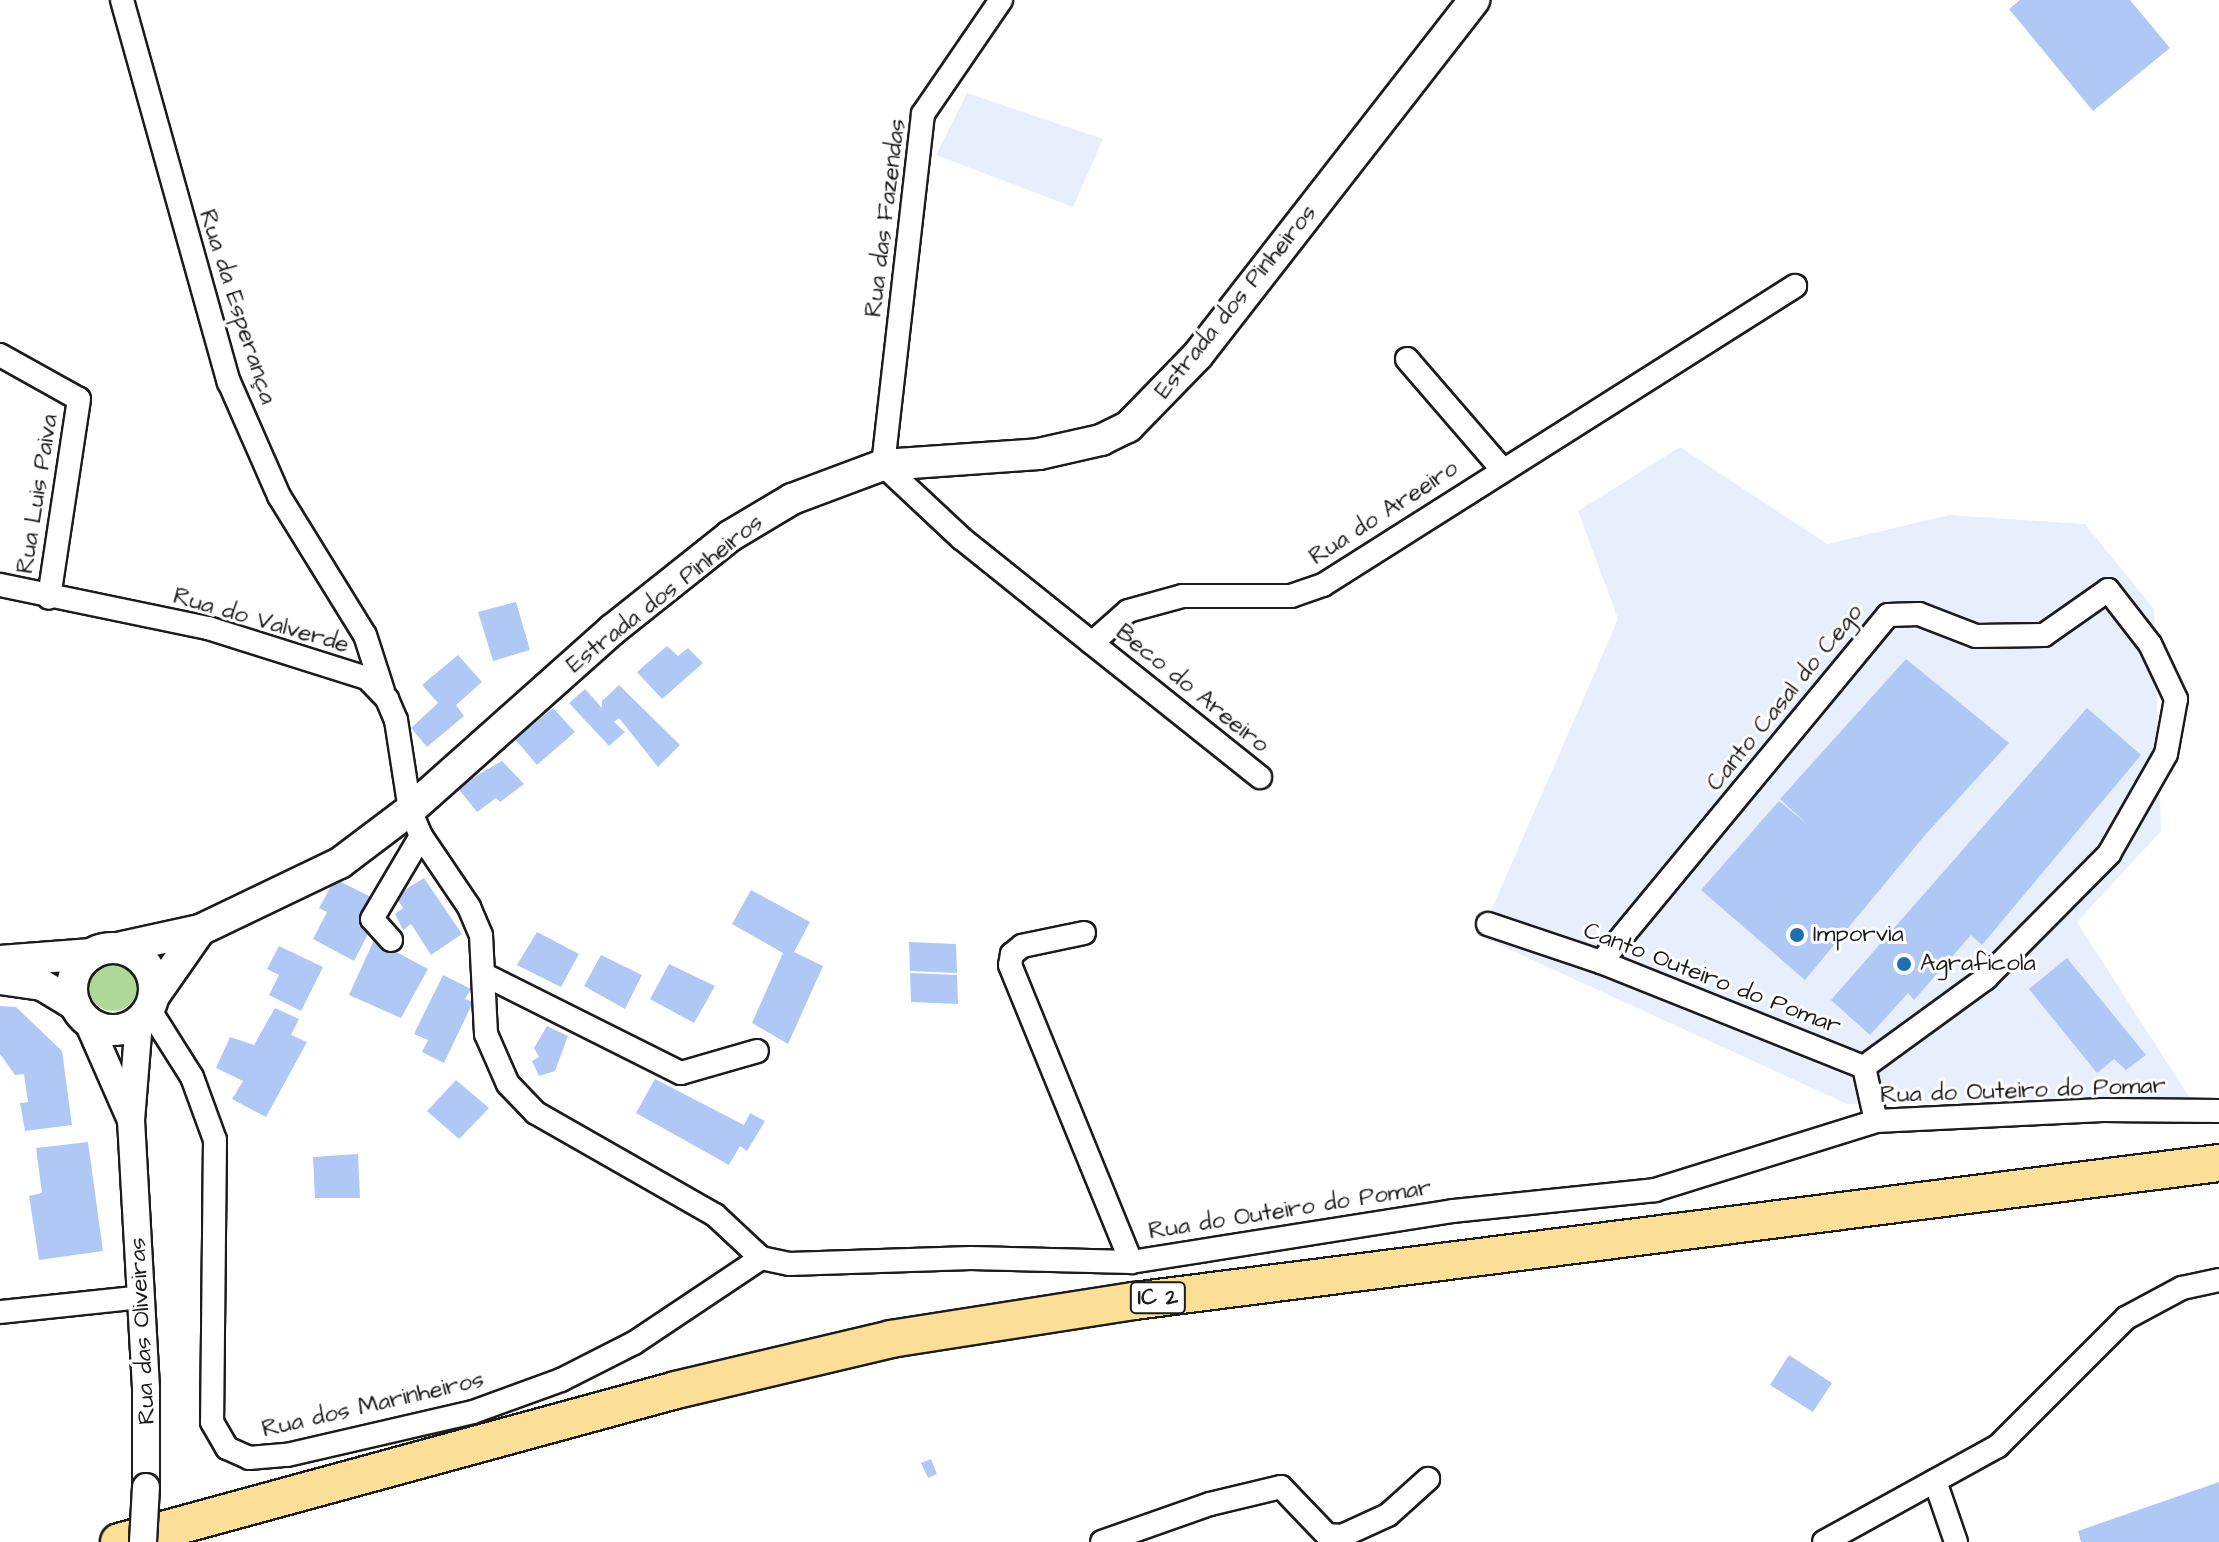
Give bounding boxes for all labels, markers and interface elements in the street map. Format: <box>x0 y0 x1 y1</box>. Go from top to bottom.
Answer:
street label: Rua das Fazendas <box>860 117 912 319</box>
street label: Estrada dos Pinheiros <box>1149 199 1323 405</box>
street label: Rua da Esperança <box>192 206 282 408</box>
street label: Rua Luis Paiva <box>11 412 65 576</box>
street label: Rua do Areeiro <box>1304 454 1464 572</box>
street label: Estrada dos Pinheiros <box>561 508 769 680</box>
street label: Rua do Valverde <box>170 582 352 660</box>
street label: Canto Casal do Cego <box>1701 599 1869 797</box>
street label: Beco do Areeiro <box>1110 618 1274 760</box>
street label: Canto Outeiro do Pomar <box>1579 917 1845 1041</box>
place label: Imporvia <box>1813 921 1904 949</box>
marker: Imporvia <box>1788 926 1806 944</box>
place label: Agraficola <box>1920 950 2036 978</box>
marker: Agraficola <box>1895 955 1913 973</box>
street label: Rua do Outeiro do Pomar <box>1880 1072 2166 1110</box>
street label: Rua do Outeiro do Pomar <box>1147 1173 1433 1247</box>
street label: Rua das Oliveiras <box>124 1237 162 1425</box>
road number: IC 2 <box>1128 1280 1188 1316</box>
street label: Rua dos Marinheiros <box>259 1365 487 1445</box>

